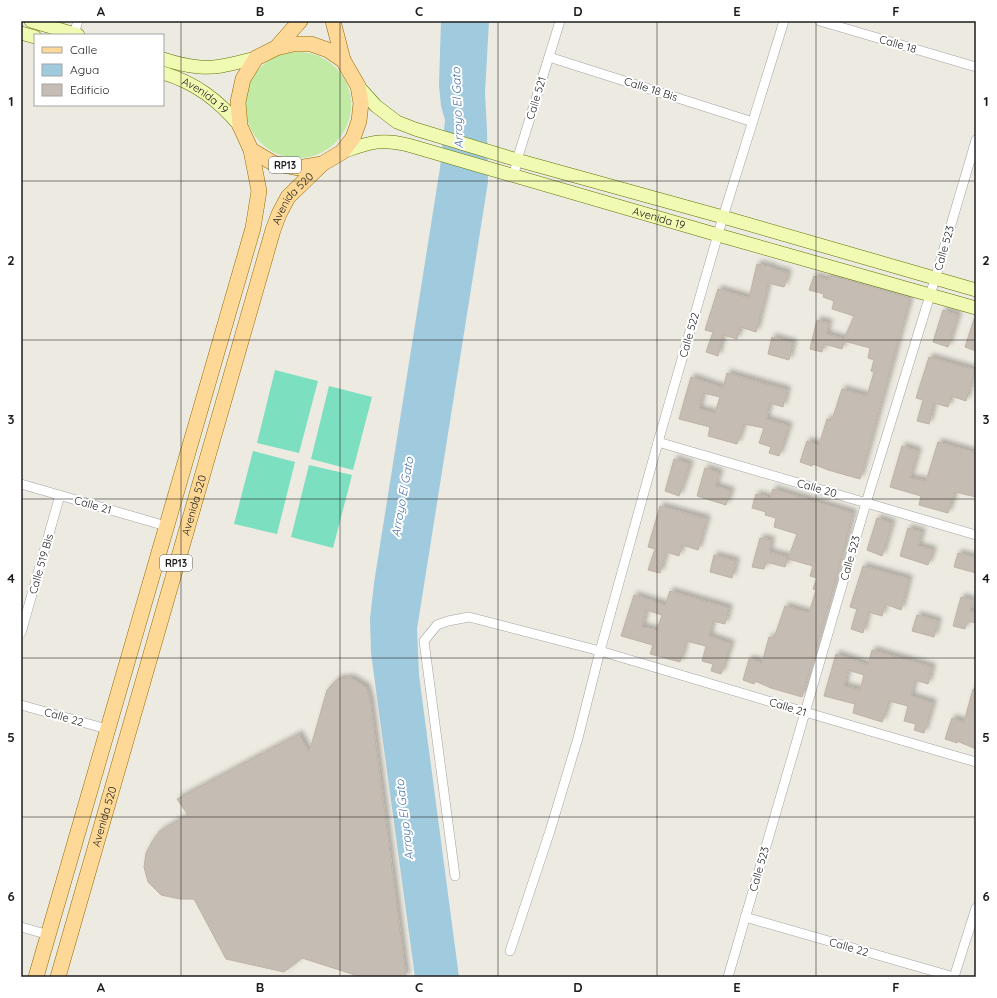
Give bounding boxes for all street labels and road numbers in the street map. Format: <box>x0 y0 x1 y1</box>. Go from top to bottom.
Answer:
street label: Calle 18 <box>878 32 918 56</box>
street label: Avenida 19 <box>180 74 231 116</box>
street label: Calle 18 Bis <box>622 74 680 104</box>
street label: Calle 521 <box>523 75 549 121</box>
road number: RP13 <box>269 157 301 173</box>
street label: Avenida 520 <box>269 169 316 226</box>
street label: Avenida 19 <box>631 204 687 232</box>
street label: Calle 523 <box>931 224 957 272</box>
street label: Calle 522 <box>676 311 702 359</box>
street label: Avenida 520 <box>178 473 209 537</box>
street label: Calle 20 <box>796 476 838 500</box>
street label: Calle 21 <box>73 493 113 517</box>
street label: Calle 519 Bis <box>26 532 56 596</box>
street label: Calle 523 <box>837 534 863 582</box>
road number: RP13 <box>160 555 192 571</box>
street label: Calle 21 <box>768 695 808 719</box>
street label: Calle 22 <box>43 705 85 729</box>
street label: Avenida 520 <box>89 785 120 848</box>
street label: Calle 523 <box>746 845 772 893</box>
street label: Calle 22 <box>828 935 870 959</box>

